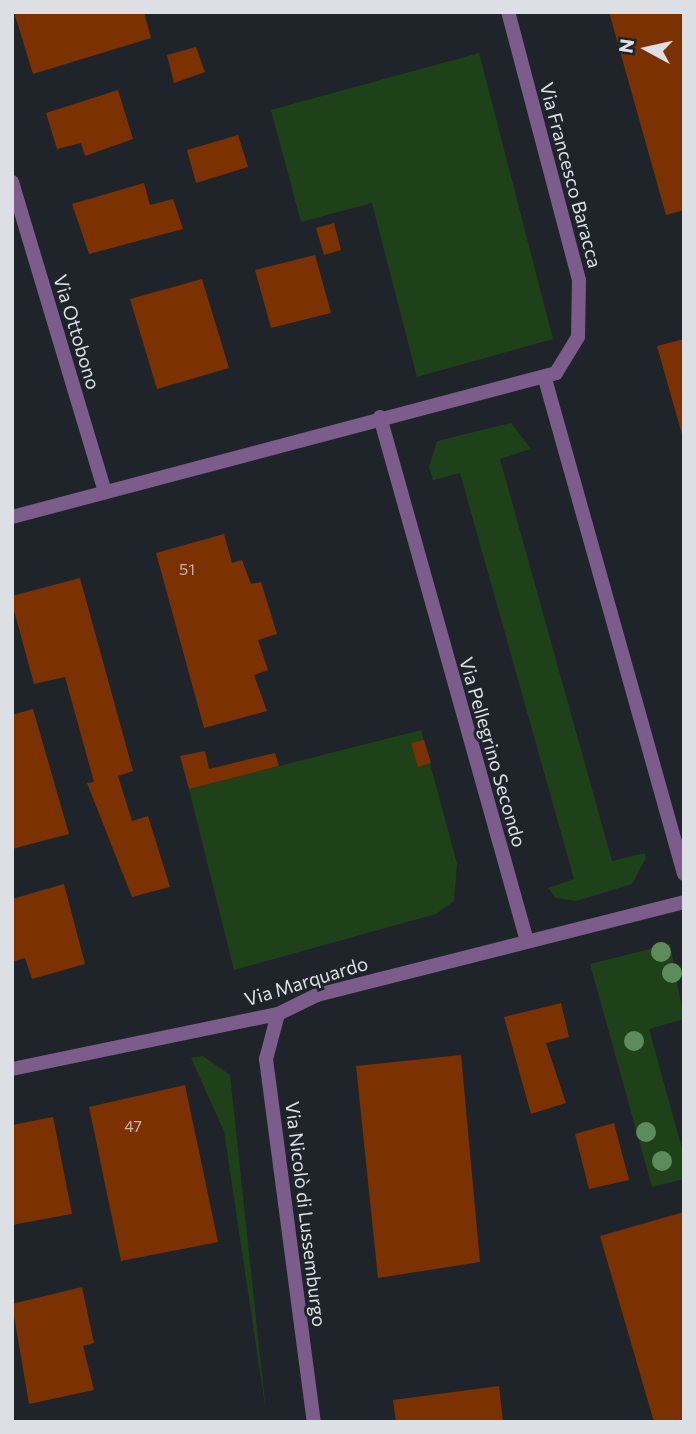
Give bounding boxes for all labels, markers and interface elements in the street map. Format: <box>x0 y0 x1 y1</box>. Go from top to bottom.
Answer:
north arrow <box>612 14 682 84</box>
text: N <box>613 37 638 55</box>
street label: Via Francesco Baracca <box>535 80 607 270</box>
street label: Via Ottobono <box>49 272 105 392</box>
house number: 51 <box>179 559 195 579</box>
street label: Via Pellegrino Secondo <box>455 654 531 850</box>
street label: Via Marquardo <box>241 951 371 1011</box>
street label: Via Nicolò di Lussemburgo <box>281 1100 331 1328</box>
house number: 47 <box>124 1116 142 1136</box>

